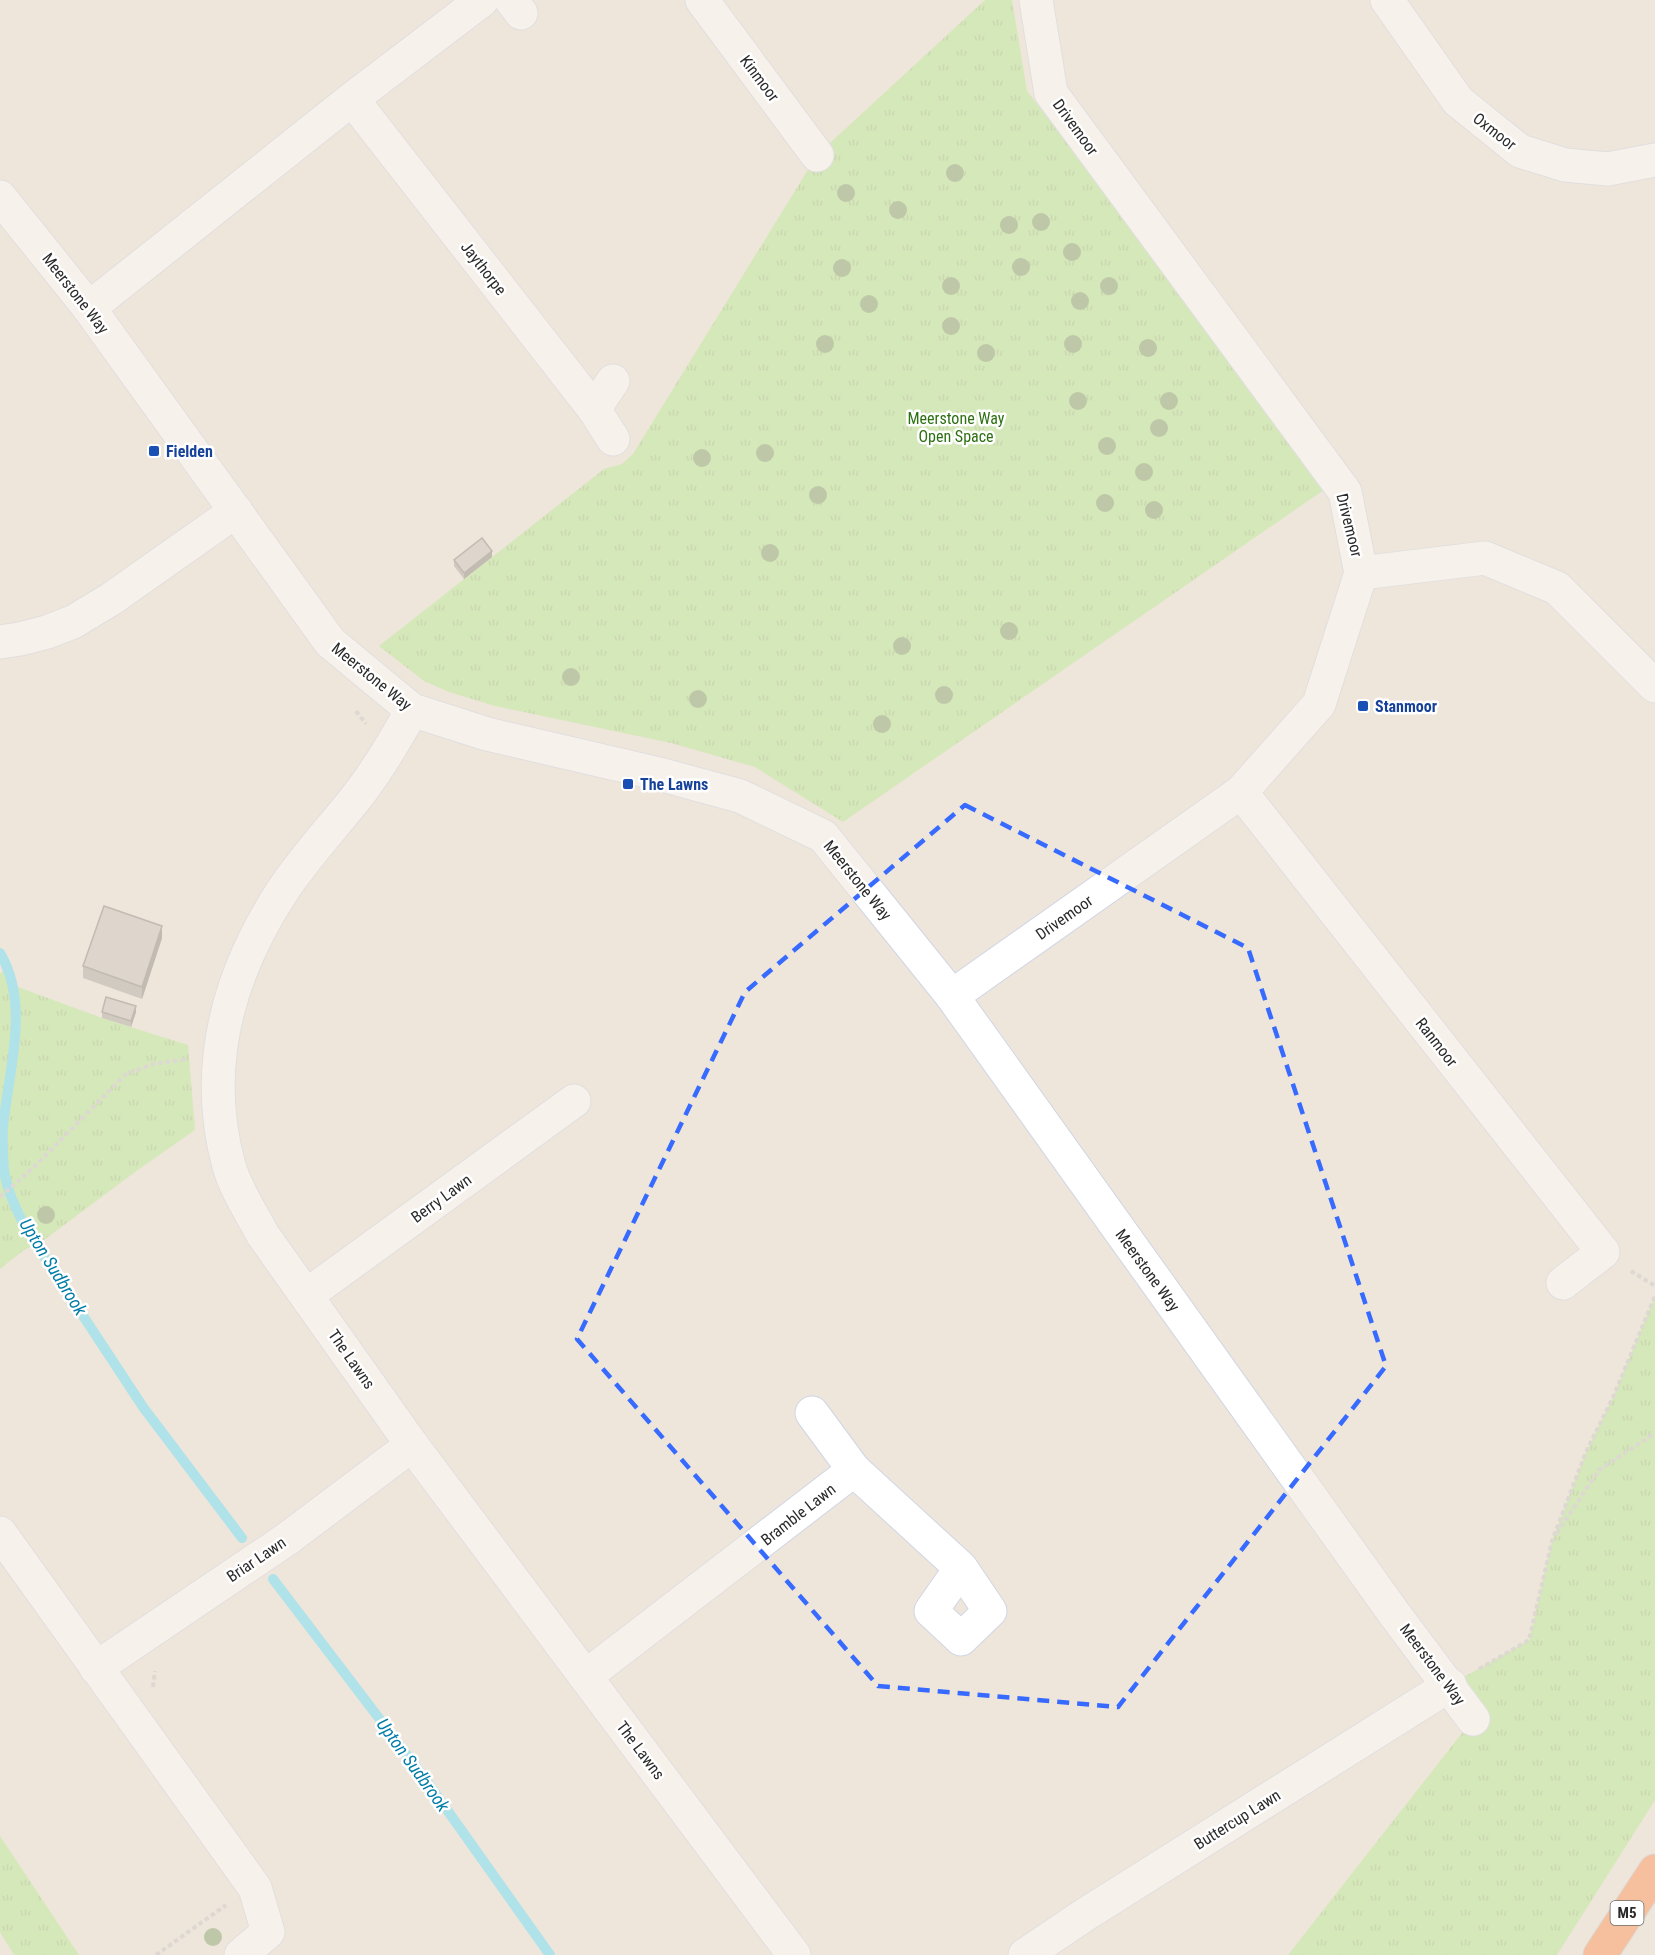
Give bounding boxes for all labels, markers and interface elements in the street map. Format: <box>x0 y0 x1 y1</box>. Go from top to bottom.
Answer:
street label: Kinmoor <box>736 51 783 105</box>
street label: Drivemoor <box>1049 95 1102 159</box>
street label: Oxmoor <box>1469 109 1520 154</box>
street label: Jaythorpe <box>457 238 510 299</box>
street label: Meerstone Way <box>38 249 113 338</box>
park label: Meerstone Way Open Space <box>908 409 1005 446</box>
place label: Fielden <box>166 442 213 461</box>
marker: Fielden <box>147 444 161 458</box>
street label: Drivemoor <box>1332 491 1367 559</box>
street label: Meerstone Way <box>328 639 416 714</box>
place label: Stanmoor <box>1375 697 1437 716</box>
marker: Stanmoor <box>1356 699 1370 713</box>
place label: The Lawns <box>640 775 708 794</box>
marker: The Lawns <box>621 777 635 791</box>
street label: Meerstone Way <box>820 837 896 924</box>
street label: Drivemoor <box>1032 891 1096 944</box>
street label: Ranmoor <box>1412 1014 1462 1071</box>
street label: Berry Lawn <box>407 1170 475 1227</box>
water label: Upton Sudbrook <box>15 1215 92 1320</box>
street label: Meerstone Way <box>1111 1225 1184 1315</box>
street label: The Lawns <box>324 1326 379 1393</box>
street label: Bramble Lawn <box>757 1479 839 1549</box>
street label: Briar Lawn <box>223 1533 289 1586</box>
street label: Meerstone Way <box>1396 1620 1470 1709</box>
water label: Upton Sudbrook <box>373 1714 455 1816</box>
street label: The Lawns <box>613 1717 669 1783</box>
street label: Buttercup Lawn <box>1191 1785 1284 1854</box>
road number: M5 <box>1610 1901 1644 1925</box>

